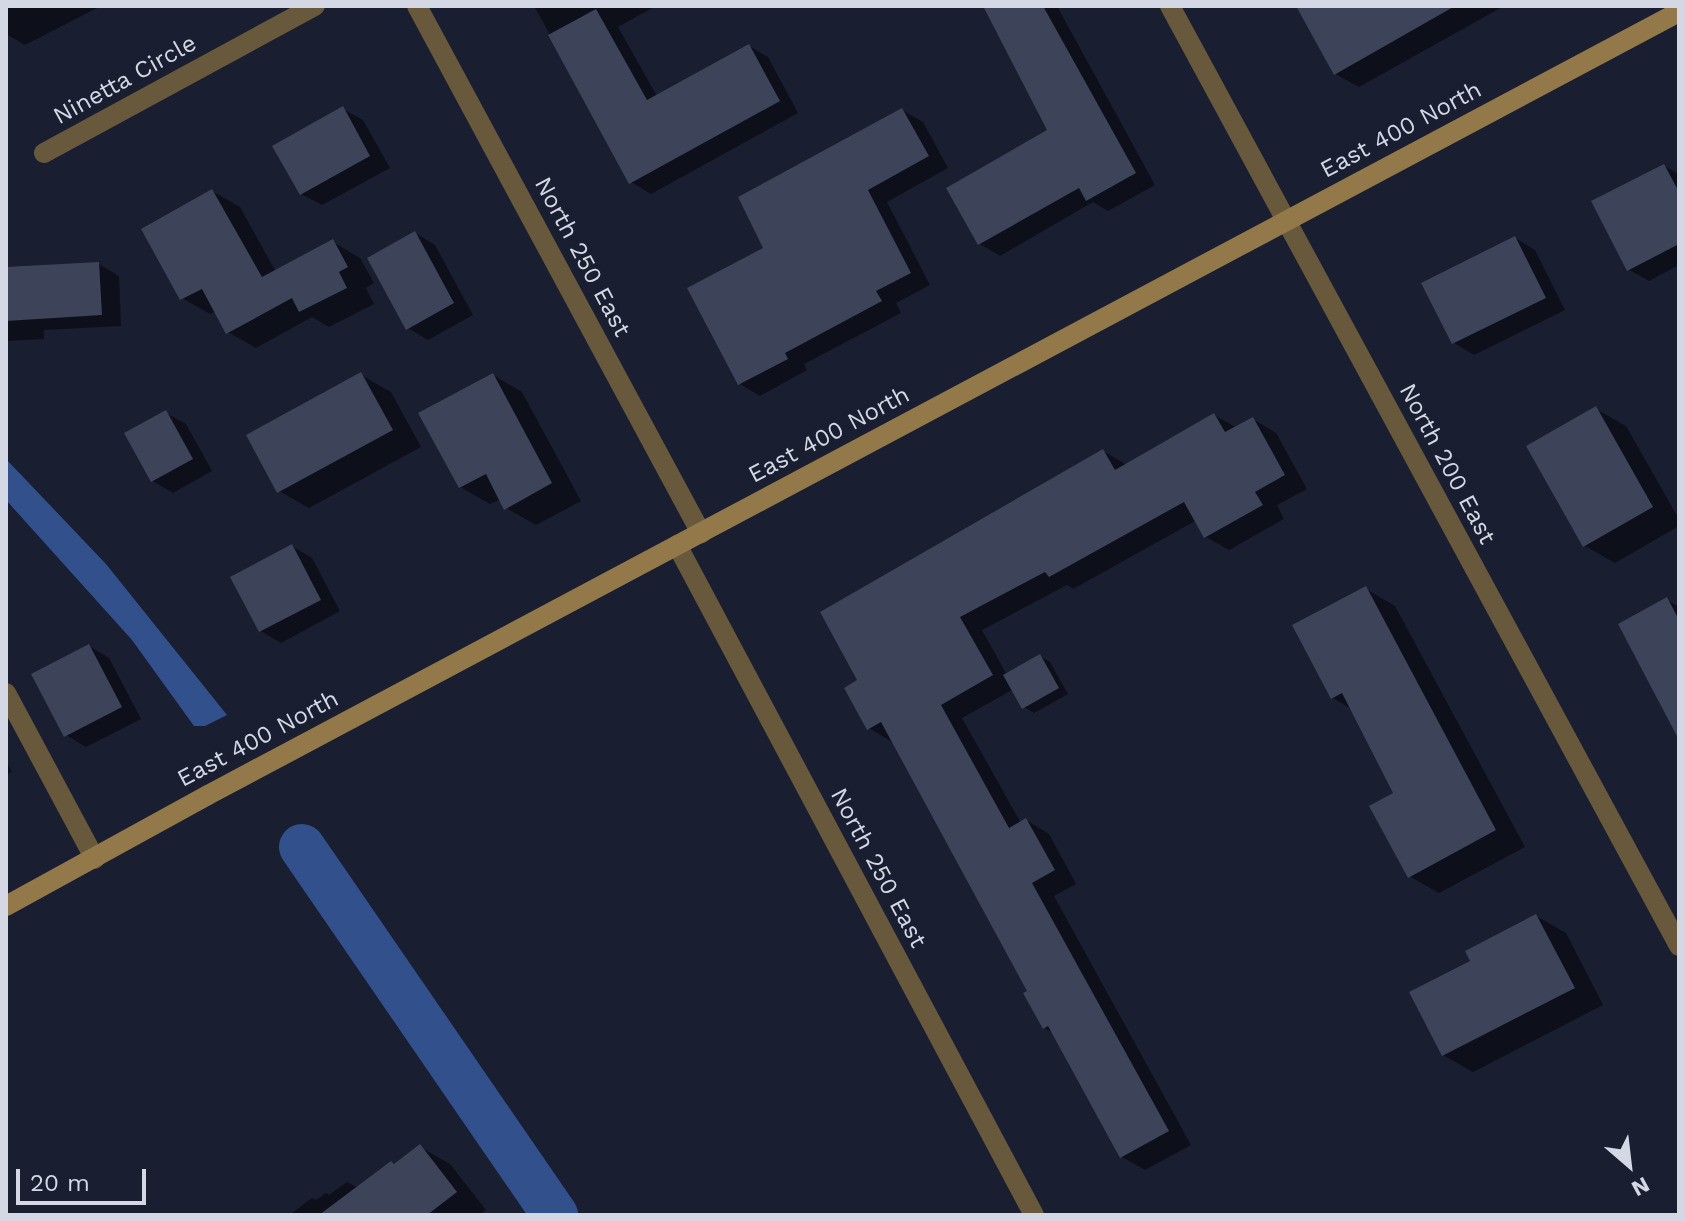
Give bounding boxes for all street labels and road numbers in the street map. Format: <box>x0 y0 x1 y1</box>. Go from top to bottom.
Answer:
street label: Ninetta Circle <box>48 29 202 131</box>
street label: East 400 North <box>1316 75 1486 185</box>
street label: North 250 East <box>528 172 636 342</box>
street label: North 200 East <box>1393 379 1501 549</box>
street label: East 400 North <box>744 380 914 490</box>
street label: East 400 North <box>173 684 343 794</box>
street label: North 250 East <box>824 783 932 953</box>

